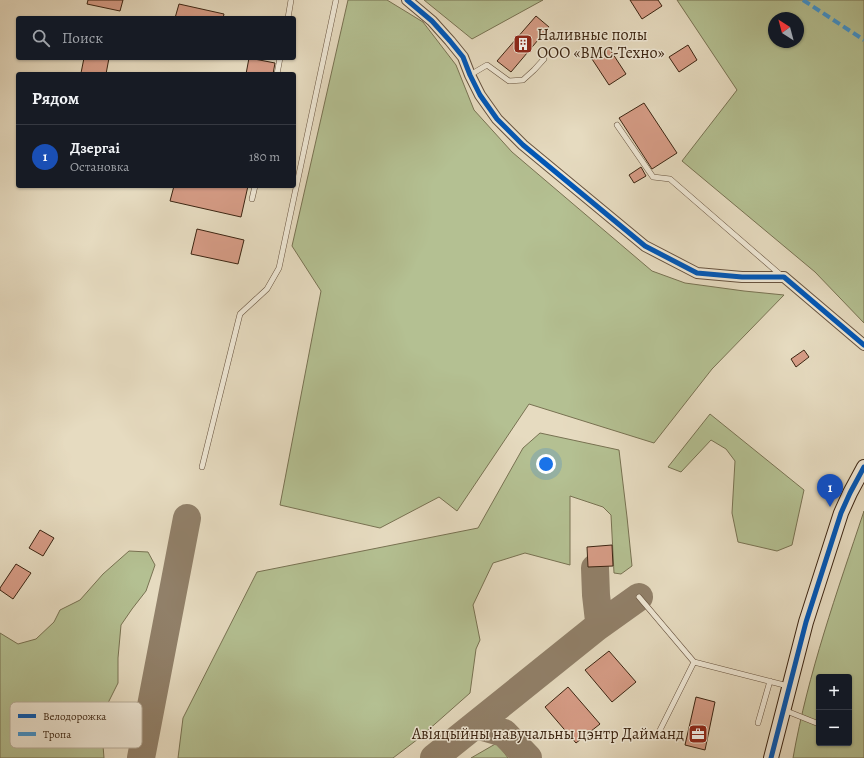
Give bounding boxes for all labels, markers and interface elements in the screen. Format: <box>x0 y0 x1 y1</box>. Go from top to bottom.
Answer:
north arrow <box>768 12 804 48</box>
search box <box>16 16 296 60</box>
place label: Наливные полы ООО «ВМС-Техно» <box>537 24 665 64</box>
icon: search <box>30 27 52 49</box>
text: Поиск <box>62 28 103 48</box>
building icon: Наливные полы ООО «ВМС-Техно» <box>512 33 534 55</box>
text: Рядом <box>32 87 79 110</box>
text: Дзергаі <box>70 138 120 158</box>
text: 1 <box>43 148 47 165</box>
text: 180 m <box>249 148 280 165</box>
text: Остановка <box>70 158 129 175</box>
your location <box>536 454 556 474</box>
pin: 1 <box>817 474 843 507</box>
map controls <box>816 674 852 746</box>
button: + <box>816 674 852 710</box>
legend <box>10 702 142 748</box>
text: Велодорожка <box>43 709 107 724</box>
button: − <box>816 710 852 746</box>
place label: Авіяцыйны навучальны цэнтр Дайманд <box>411 723 684 745</box>
office icon: Авіяцыйны навучальны цэнтр Дайманд <box>687 723 709 745</box>
text: Тропа <box>43 727 72 742</box>

